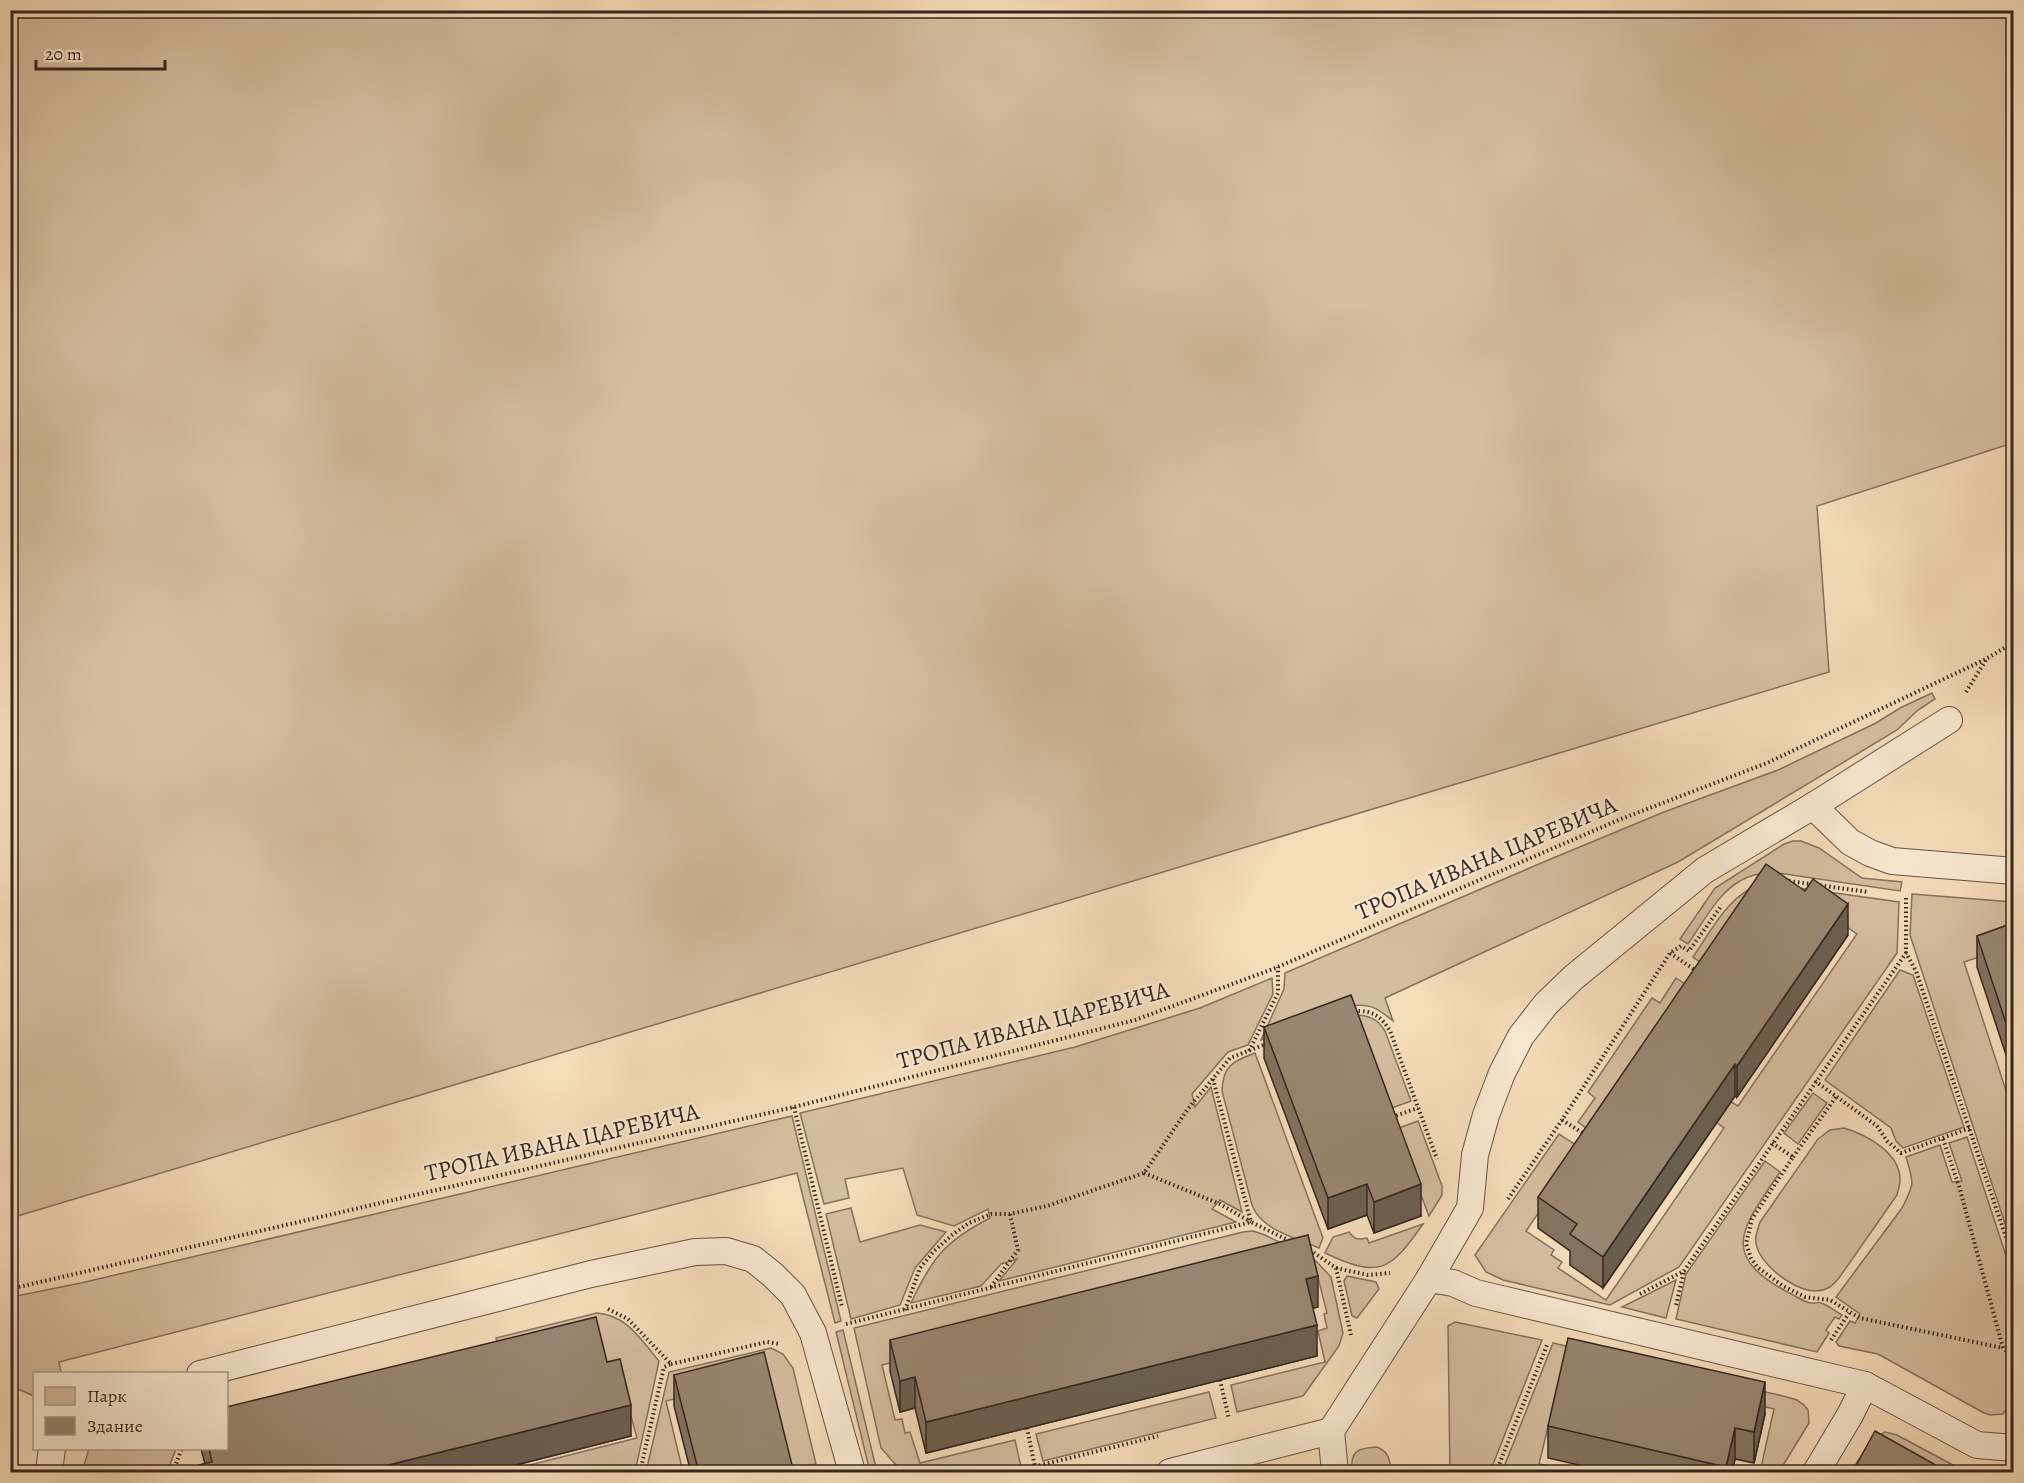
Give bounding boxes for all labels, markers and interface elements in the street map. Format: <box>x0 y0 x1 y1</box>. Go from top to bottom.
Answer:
scale bar <box>36 33 165 71</box>
text: 20 m <box>45 42 82 66</box>
street label: ТРОПА ИВАНА ЦАРЕВИЧА <box>1351 788 1622 928</box>
street label: ТРОПА ИВАНА ЦАРЕВИЧА <box>893 973 1174 1077</box>
street label: ТРОПА ИВАНА ЦАРЕВИЧА <box>422 1095 703 1189</box>
legend <box>33 1372 228 1450</box>
text: Парк <box>87 1384 127 1408</box>
text: Здание <box>87 1414 143 1438</box>

